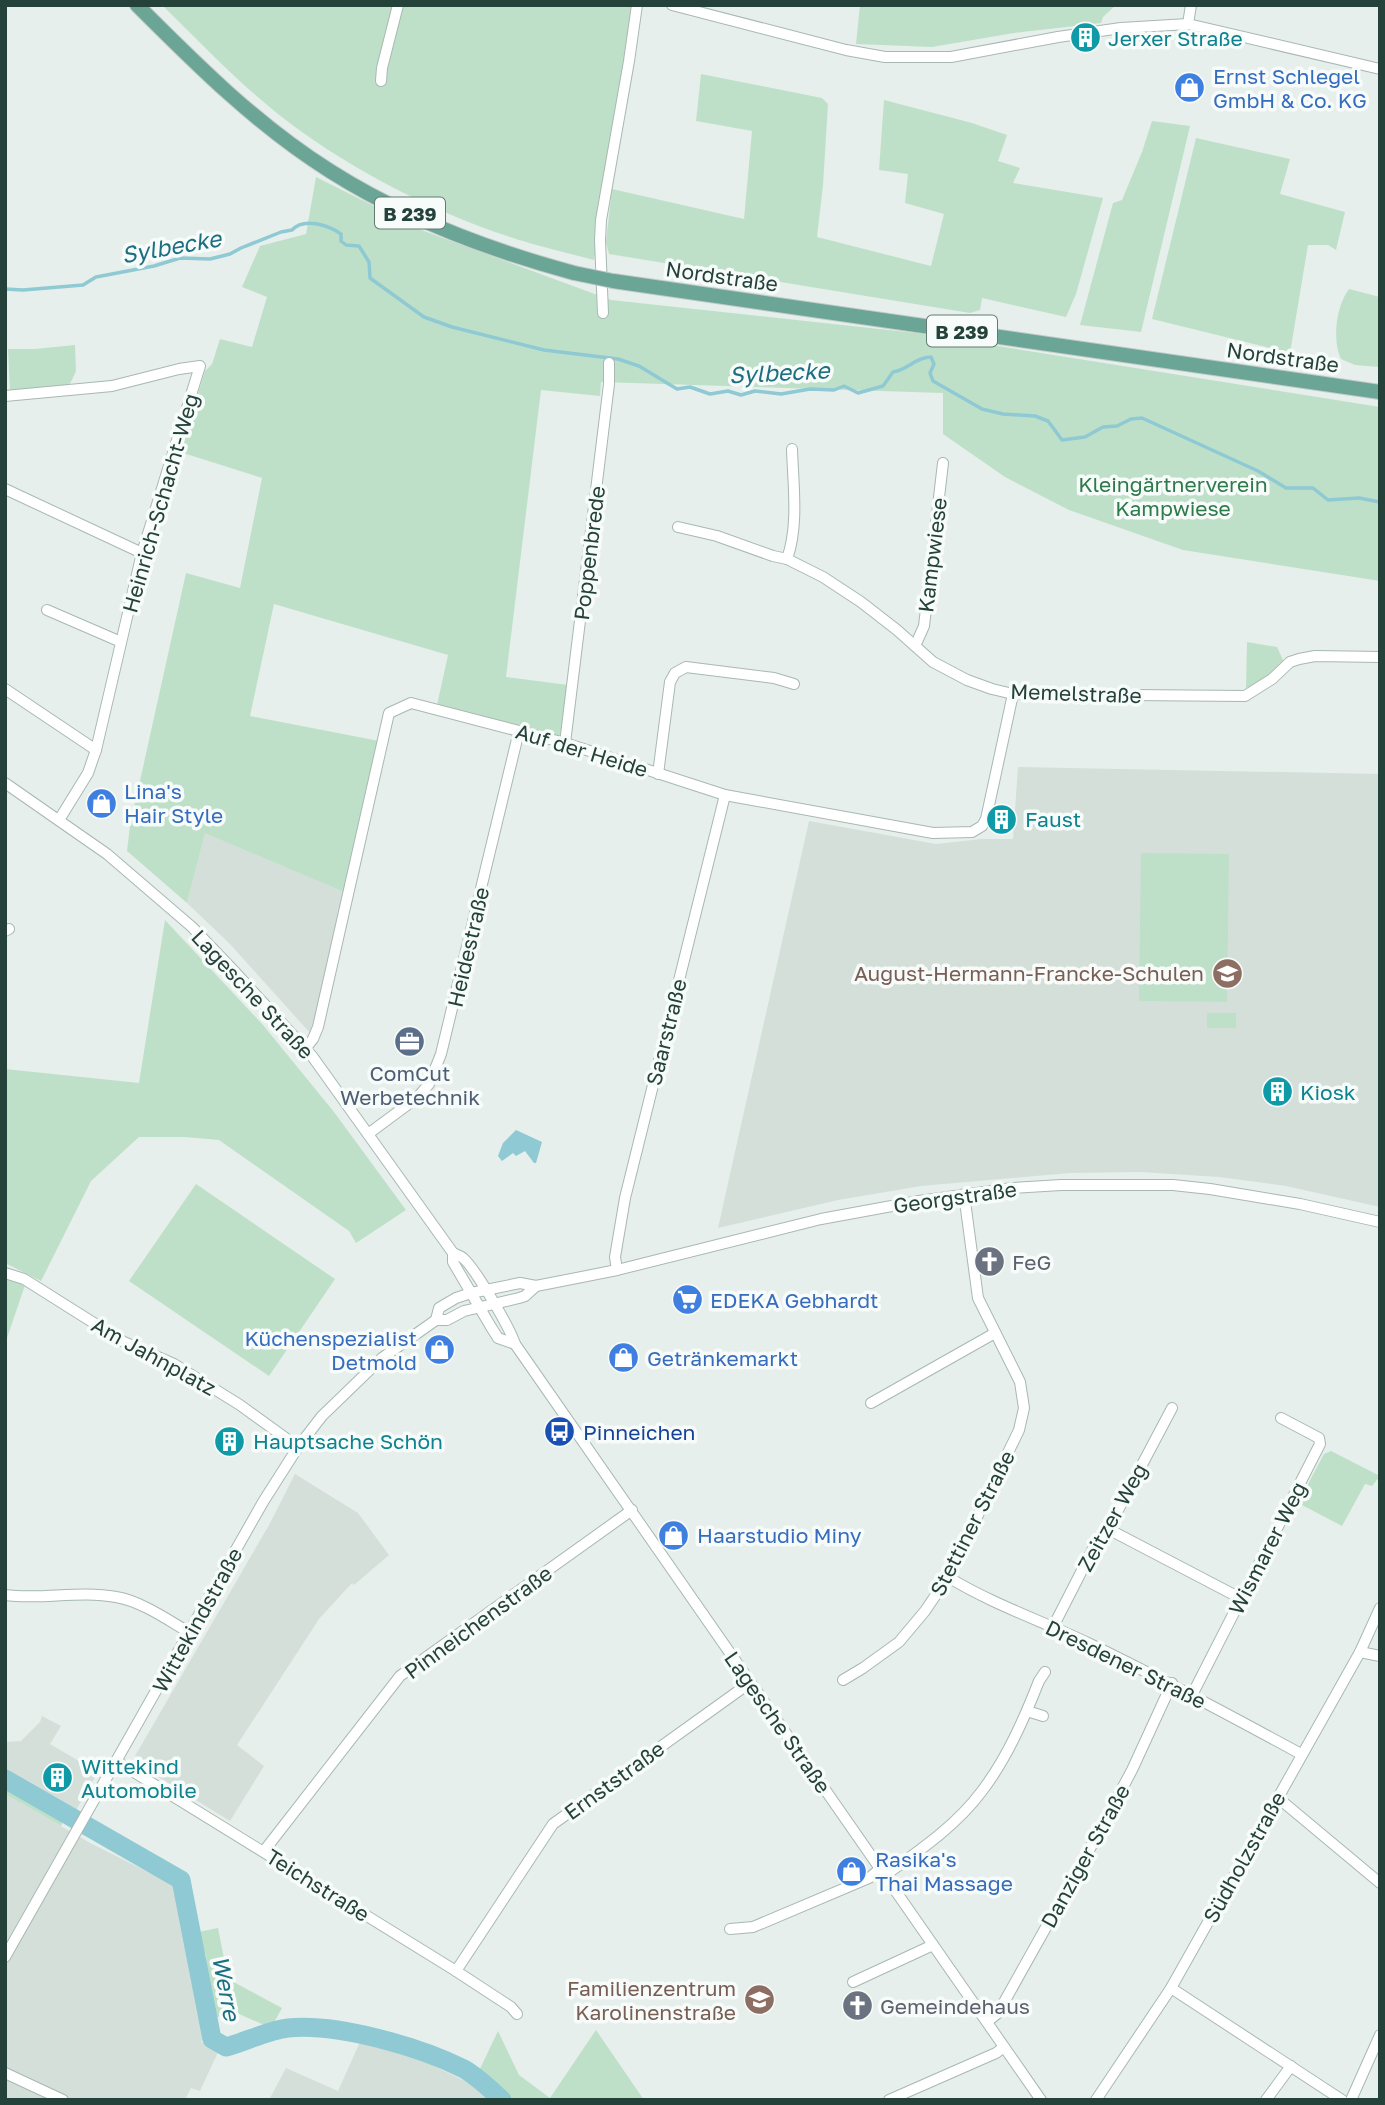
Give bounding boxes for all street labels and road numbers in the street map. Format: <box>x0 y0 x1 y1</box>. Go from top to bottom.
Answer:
road number: B 239 <box>375 197 445 228</box>
street label: Nordstraße <box>664 255 780 297</box>
road number: B 239 <box>927 316 997 346</box>
street label: Nordstraße <box>1225 336 1341 378</box>
street label: Heinrich-Schacht-Weg <box>116 390 204 616</box>
street label: Poppenbrede <box>568 484 610 622</box>
street label: Kampwiese <box>912 496 952 614</box>
street label: Memelstraße <box>1010 678 1142 708</box>
street label: Auf der Heide <box>513 718 651 782</box>
street label: Heidestraße <box>442 884 494 1010</box>
street label: Lagesche Straße <box>186 924 320 1064</box>
street label: Saarstraße <box>640 976 692 1088</box>
street label: Georgstraße <box>892 1175 1018 1219</box>
street label: Am Jahnplatz <box>87 1311 221 1401</box>
street label: Stettiner Straße <box>924 1446 1020 1600</box>
street label: Zeitzer Weg <box>1072 1458 1152 1576</box>
street label: Wismarer Weg <box>1222 1477 1312 1619</box>
street label: Wittekindstraße <box>146 1543 248 1697</box>
street label: Pinneichenstraße <box>399 1560 557 1684</box>
street label: Dresdener Straße <box>1042 1614 1210 1714</box>
street label: Lagesche Straße <box>719 1646 837 1798</box>
street label: Ernststraße <box>559 1735 669 1825</box>
street label: Danziger Straße <box>1035 1780 1135 1932</box>
street label: Südholzstraße <box>1197 1787 1291 1927</box>
street label: Teichstraße <box>261 1843 375 1927</box>

